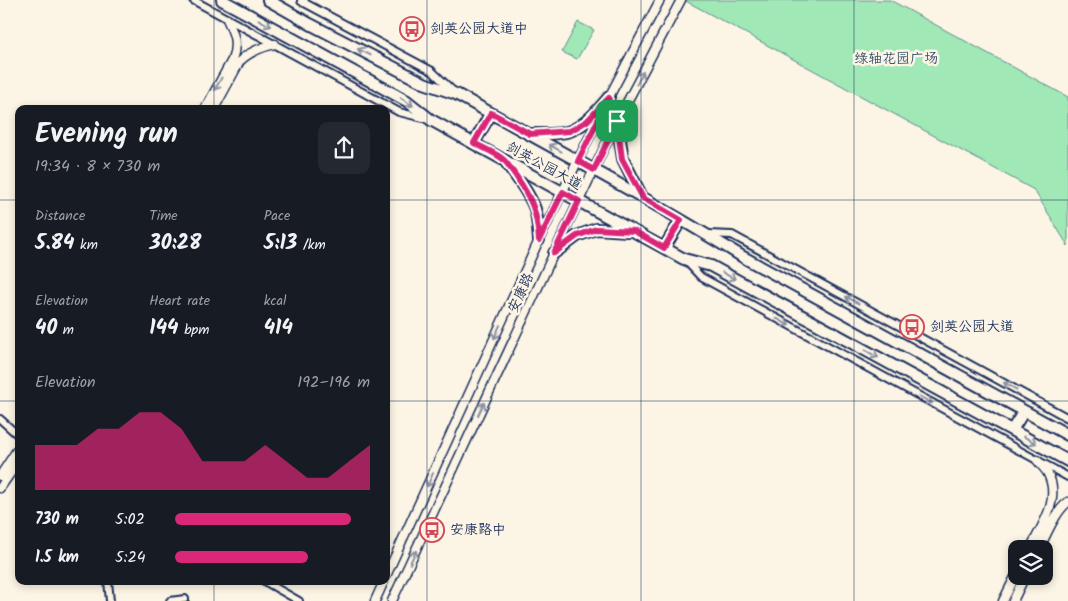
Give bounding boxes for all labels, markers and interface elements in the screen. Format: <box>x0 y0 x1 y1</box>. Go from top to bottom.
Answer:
bus stop icon: 剑英公园大道中 <box>399 16 425 42</box>
place label: 剑英公园大道中 <box>430 18 528 40</box>
one-way arrow <box>257 19 271 29</box>
one-way arrow <box>357 47 372 56</box>
park label: 绿轴花园广场 <box>854 48 938 70</box>
one-way arrow <box>636 71 645 86</box>
one-way arrow <box>213 77 223 91</box>
one-way arrow <box>400 97 414 107</box>
pin <box>596 100 638 142</box>
icon: arrive <box>603 107 631 135</box>
text: Evening run <box>35 112 178 157</box>
button: share <box>318 122 370 174</box>
street label: 剑英公园大道 <box>502 136 586 196</box>
one-way arrow <box>547 143 562 153</box>
text: 19:34 · 8 × 730 m <box>35 154 160 179</box>
text: Distance <box>35 205 85 227</box>
text: Time <box>149 205 178 227</box>
text: Pace <box>264 205 290 227</box>
text: 5.84 <box>35 227 74 260</box>
text: 30:28 <box>149 227 201 260</box>
text: 5:13 <box>264 227 297 260</box>
text: km <box>74 234 98 256</box>
text: /km <box>297 234 326 256</box>
street label: 安康路 <box>502 269 540 317</box>
one-way arrow <box>721 272 736 281</box>
text: Elevation <box>35 290 88 312</box>
text: Heart rate <box>149 290 210 312</box>
text: kcal <box>264 290 286 312</box>
one-way arrow <box>844 295 859 305</box>
text: 40 <box>35 312 57 345</box>
text: 144 <box>149 312 179 345</box>
text: 414 <box>264 312 293 345</box>
bus stop icon: 剑英公园大道 <box>899 314 925 340</box>
place label: 剑英公园大道 <box>930 316 1014 338</box>
one-way arrow <box>775 318 790 327</box>
text: m <box>57 319 74 341</box>
text: bpm <box>179 319 209 341</box>
one-way arrow <box>492 324 502 339</box>
one-way arrow <box>864 349 879 359</box>
text: Elevation <box>35 370 96 395</box>
text: 192–196 m <box>297 370 370 395</box>
one-way arrow <box>1002 381 1017 391</box>
one-way arrow <box>918 395 933 405</box>
one-way arrow <box>477 402 487 417</box>
one-way arrow <box>1022 435 1037 445</box>
one-way arrow <box>425 472 434 487</box>
text: 730 m <box>35 507 79 532</box>
text: 5:02 <box>115 507 145 532</box>
bus stop icon: 安康路中 <box>419 517 445 543</box>
place label: 安康路中 <box>450 519 506 541</box>
map controls <box>1008 540 1053 585</box>
button: layers <box>1008 540 1053 585</box>
text: 1.5 km <box>35 545 79 570</box>
text: 5:24 <box>115 545 146 570</box>
one-way arrow <box>408 550 418 565</box>

